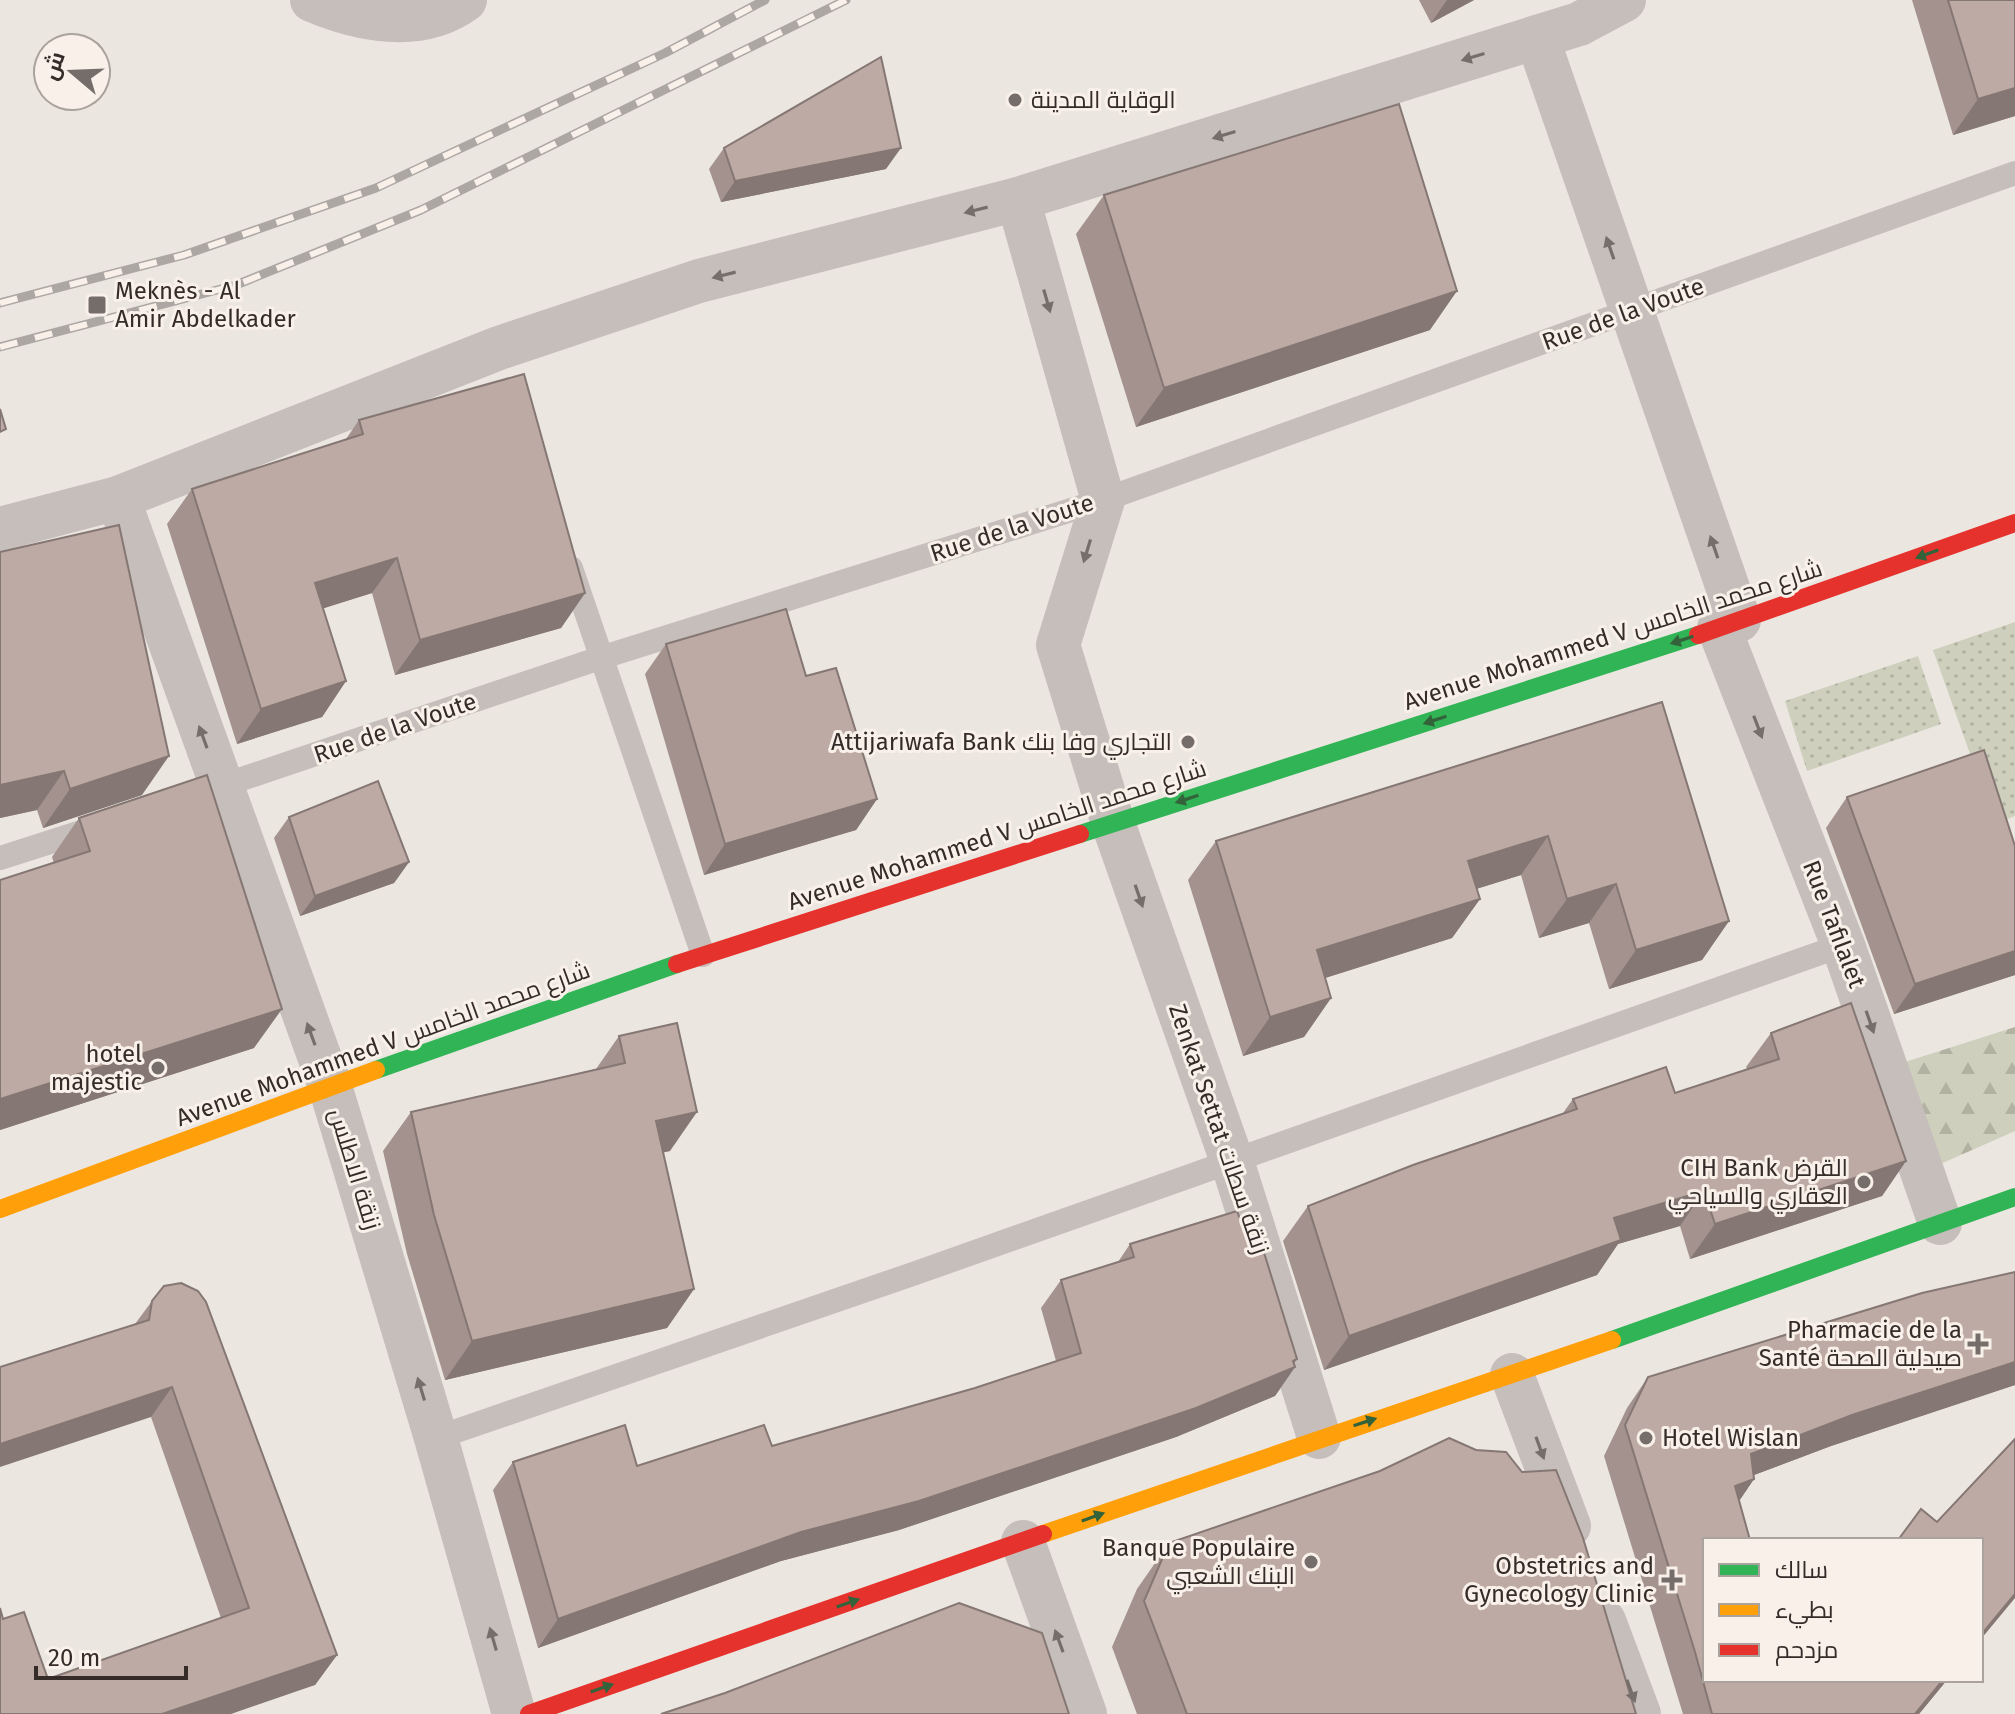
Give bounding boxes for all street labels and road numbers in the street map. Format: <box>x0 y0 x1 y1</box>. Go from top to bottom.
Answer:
street label: Rue de la Voute <box>1538 272 1708 356</box>
street label: Rue de la Voute <box>927 488 1097 568</box>
street label: Avenue Mohammed V شارع محمد الخامس <box>1400 554 1826 718</box>
street label: Rue de la Voute <box>310 687 480 769</box>
street label: Avenue Mohammed V شارع محمد الخامس <box>784 754 1210 918</box>
street label: Rue Tafilalet <box>1797 856 1871 992</box>
street label: Avenue Mohammed V شارع محمد الخامس <box>172 956 595 1134</box>
street label: Zenkat Settat زنقة سطات <box>1163 1000 1275 1258</box>
street label: زنقة الاطلس <box>323 1105 387 1233</box>

